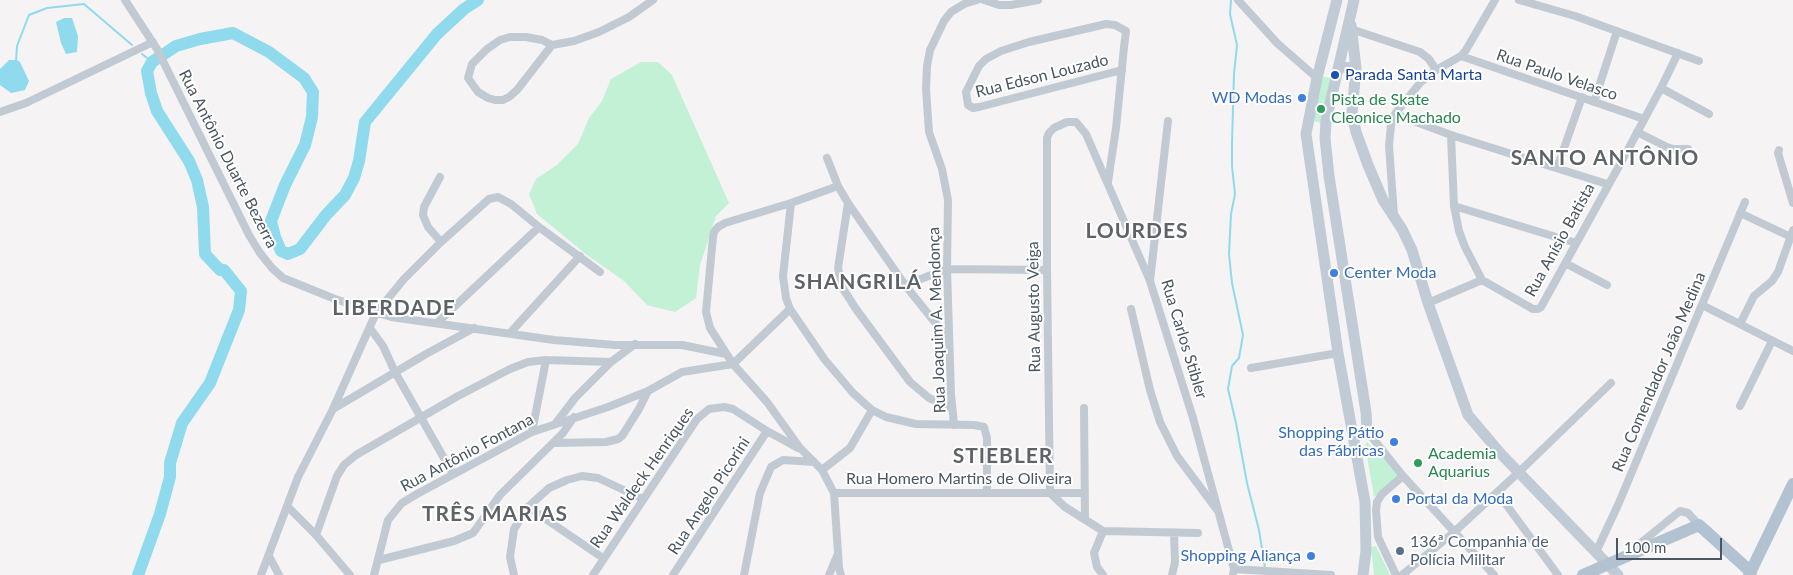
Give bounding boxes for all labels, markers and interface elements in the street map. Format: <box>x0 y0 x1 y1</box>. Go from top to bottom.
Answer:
street label: Rua Paulo Velasco <box>1494 45 1620 105</box>
street label: Rua Edson Louzado <box>974 50 1110 102</box>
place label: Parada Santa Marta <box>1345 65 1482 85</box>
street label: Rua Antônio Duarte Bezerra <box>175 67 281 251</box>
marker: Parada Santa Marta <box>1329 69 1341 81</box>
place label: WD Modas <box>1212 88 1292 108</box>
place label: Pista de Skate Cleonice Machado <box>1331 90 1461 128</box>
marker: WD Modas <box>1296 92 1308 104</box>
marker: Pista de Skate Cleonice Machado <box>1315 103 1327 115</box>
district label: SANTO ANTÔNIO <box>1509 145 1701 171</box>
street label: Rua Anísio Batista <box>1521 180 1599 300</box>
district label: LOURDES <box>1085 218 1189 244</box>
street label: Rua Joaquim A. Mendonça <box>924 227 950 413</box>
street label: Rua Augusto Veiga <box>1023 241 1045 373</box>
place label: Center Moda <box>1344 263 1436 283</box>
marker: Center Moda <box>1328 267 1340 279</box>
district label: SHANGRILÁ <box>793 269 923 295</box>
street label: Rua Comendador João Medina <box>1608 269 1710 475</box>
street label: Rua Carlos Stibler <box>1157 277 1211 401</box>
district label: LIBERDADE <box>331 295 457 321</box>
street label: Rua Waldeck Henriques <box>586 404 698 552</box>
street label: Rua Antônio Fontana <box>397 410 537 496</box>
place label: Shopping Pátio das Fábricas <box>1278 423 1384 461</box>
street label: Rua Angelo Picorini <box>664 434 754 558</box>
marker: Shopping Pátio das Fábricas <box>1388 436 1400 448</box>
district label: STIEBLER <box>952 443 1054 469</box>
place label: Academia Aquarius <box>1428 444 1497 482</box>
marker: Academia Aquarius <box>1412 457 1424 469</box>
street label: Rua Homero Martins de Oliveira <box>846 469 1072 489</box>
place label: Portal da Moda <box>1406 489 1513 509</box>
marker: Portal da Moda <box>1390 493 1402 505</box>
district label: TRÊS MARIAS <box>421 501 569 527</box>
scale bar <box>1618 528 1724 560</box>
place label: 136ª Companhia de Polícia Militar <box>1410 532 1549 570</box>
text: 100 m <box>1624 538 1666 556</box>
marker: 136ª Companhia de Polícia Militar <box>1394 545 1406 557</box>
place label: Shopping Aliança <box>1180 546 1301 566</box>
marker: Shopping Aliança <box>1305 550 1317 562</box>

